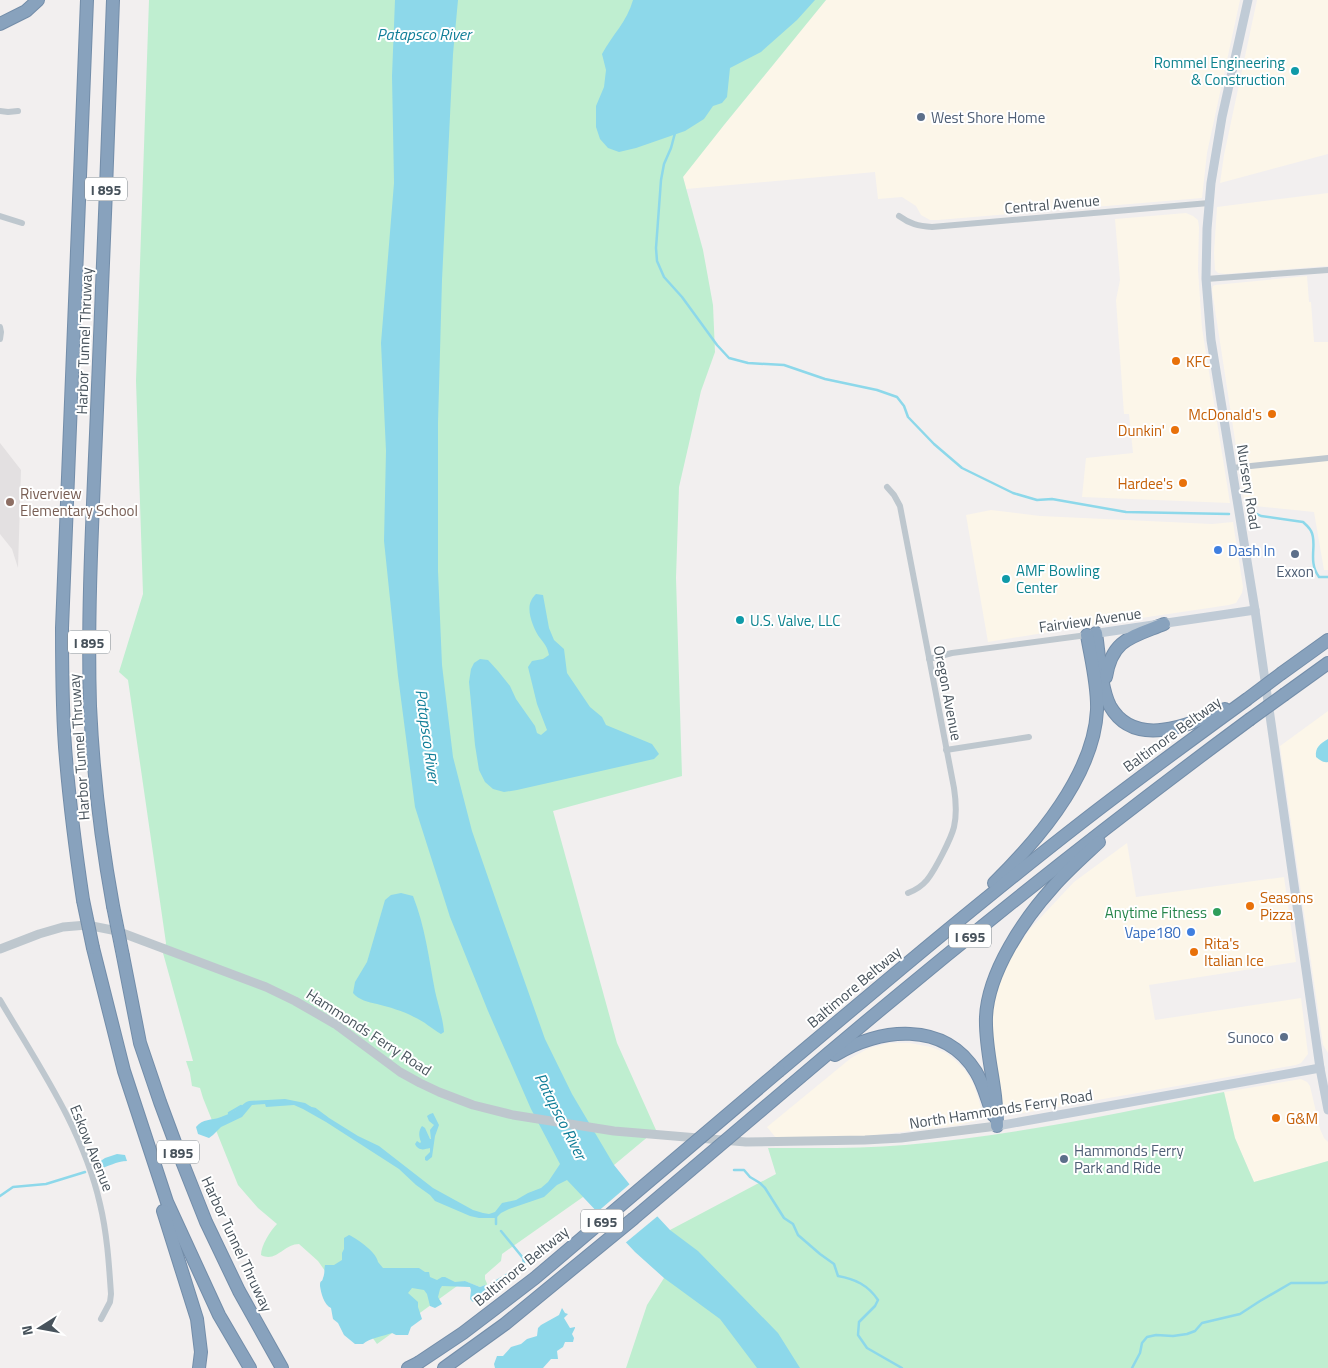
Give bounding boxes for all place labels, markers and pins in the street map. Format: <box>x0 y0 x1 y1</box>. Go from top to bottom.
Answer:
place label: Rommel Engineering & Construction <box>1154 51 1285 91</box>
marker: Rommel Engineering & Construction <box>1289 65 1301 77</box>
place label: West Shore Home <box>931 106 1045 129</box>
marker: West Shore Home <box>915 111 927 123</box>
place label: KFC <box>1186 350 1210 373</box>
marker: KFC <box>1170 355 1182 367</box>
place label: McDonald's <box>1188 403 1262 426</box>
marker: McDonald's <box>1266 408 1278 420</box>
place label: Dunkin' <box>1118 419 1165 442</box>
marker: Dunkin' <box>1169 424 1181 436</box>
place label: Hardee's <box>1117 472 1173 495</box>
marker: Hardee's <box>1177 477 1189 489</box>
place label: Riverview Elementary School <box>20 482 138 522</box>
marker: Riverview Elementary School <box>4 496 16 508</box>
place label: Dash In <box>1228 539 1275 562</box>
marker: Dash In <box>1212 544 1224 556</box>
marker: Exxon <box>1289 548 1301 560</box>
place label: AMF Bowling Center <box>1016 559 1100 599</box>
place label: Exxon <box>1276 560 1314 583</box>
marker: AMF Bowling Center <box>1000 573 1012 585</box>
place label: U.S. Valve, LLC <box>750 609 840 632</box>
marker: U.S. Valve, LLC <box>734 614 746 626</box>
place label: Seasons Pizza <box>1260 886 1313 926</box>
marker: Seasons Pizza <box>1244 900 1256 912</box>
place label: Anytime Fitness <box>1105 901 1207 924</box>
marker: Anytime Fitness <box>1211 906 1223 918</box>
place label: Vape180 <box>1124 921 1181 944</box>
marker: Vape180 <box>1185 926 1197 938</box>
place label: Rita's Italian Ice <box>1204 932 1264 972</box>
marker: Rita's Italian Ice <box>1188 946 1200 958</box>
place label: Sunoco <box>1228 1026 1274 1049</box>
marker: Sunoco <box>1278 1031 1290 1043</box>
place label: G&M <box>1286 1107 1318 1130</box>
marker: G&M <box>1270 1112 1282 1124</box>
place label: Hammonds Ferry Park and Ride <box>1074 1139 1184 1179</box>
marker: Hammonds Ferry Park and Ride <box>1058 1153 1070 1165</box>

